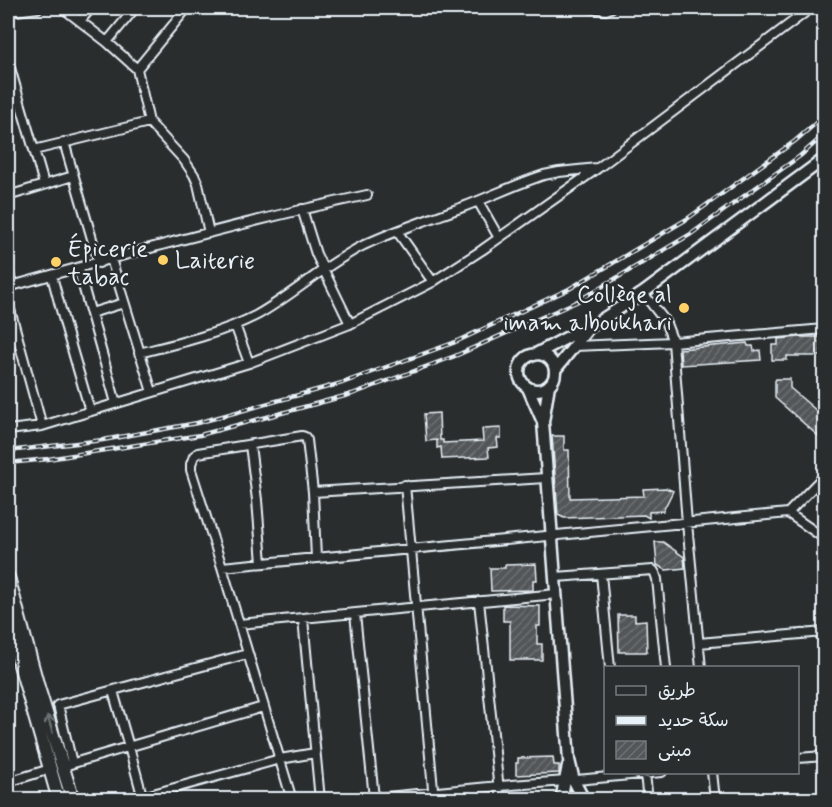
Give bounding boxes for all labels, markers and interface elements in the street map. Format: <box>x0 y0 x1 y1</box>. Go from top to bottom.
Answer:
place label: Épicerie tabac <box>67 232 148 293</box>
place label: Laiterie <box>175 246 255 277</box>
marker: Laiterie <box>156 253 170 267</box>
marker: Épicerie tabac <box>49 255 63 269</box>
place label: Collège al imam alboukhari <box>503 280 672 339</box>
marker: Collège al imam alboukhari <box>677 301 691 315</box>
legend <box>604 666 799 774</box>
text: طريق <box>658 679 696 703</box>
text: سكة حديد <box>658 709 729 733</box>
one-way arrow <box>44 714 55 733</box>
text: مبنى <box>658 739 692 763</box>

